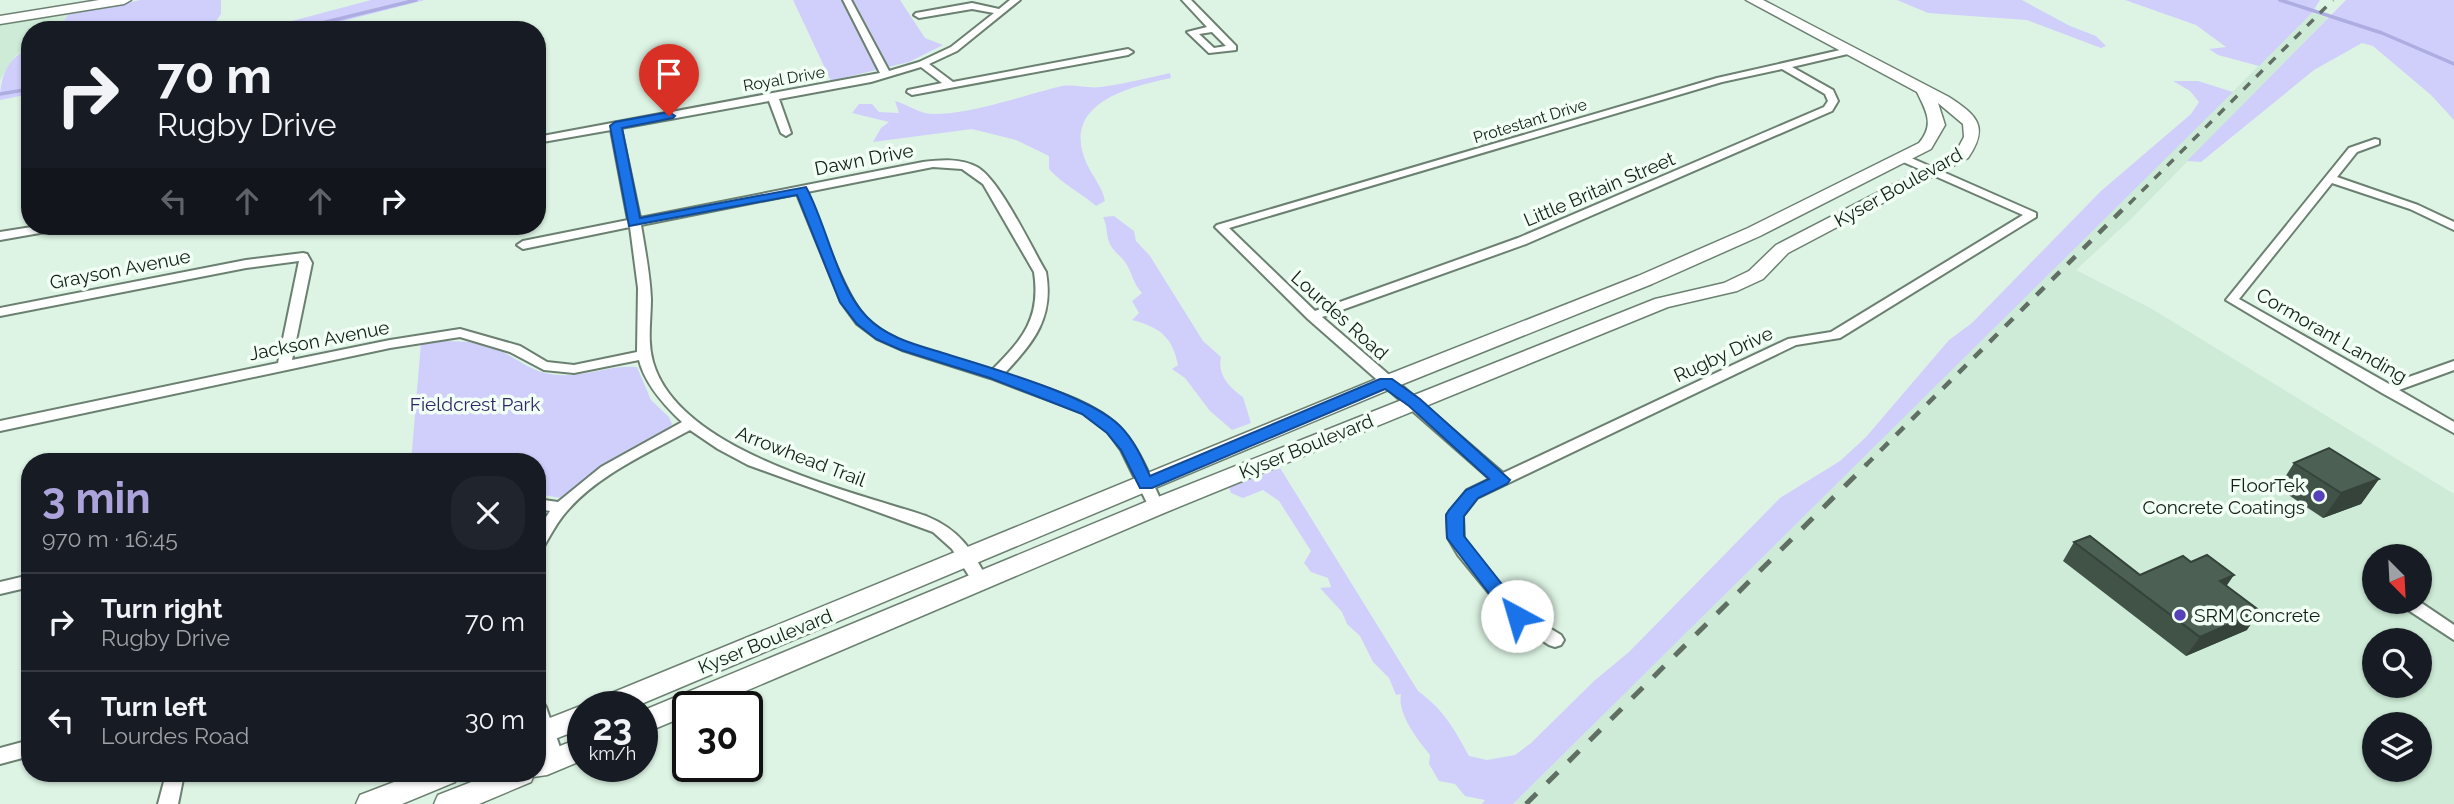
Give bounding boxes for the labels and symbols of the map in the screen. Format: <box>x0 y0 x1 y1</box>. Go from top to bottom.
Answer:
pin <box>639 44 699 116</box>
street label: Royal Drive <box>742 62 826 96</box>
street label: Protestant Drive <box>1471 95 1589 147</box>
street label: Dawn Drive <box>813 139 915 179</box>
street label: Kyser Boulevard <box>1830 143 1966 231</box>
street label: Little Britain Street <box>1520 147 1678 231</box>
street label: Grayson Avenue <box>48 245 192 293</box>
street label: Lourdes Road <box>1287 266 1393 364</box>
street label: Cormorant Landing <box>2253 283 2411 387</box>
street label: Jackson Avenue <box>247 316 391 364</box>
street label: Rugby Drive <box>1670 321 1776 387</box>
park label: Fieldcrest Park <box>410 393 540 415</box>
street label: Kyser Boulevard <box>1236 409 1376 483</box>
street label: Arrowhead Trail <box>733 421 870 491</box>
place label: FloorTek Concrete Coatings <box>2142 474 2305 518</box>
marker: FloorTek Concrete Coatings <box>2311 488 2327 504</box>
north arrow <box>2362 544 2432 614</box>
position arrow <box>1480 579 1554 653</box>
street label: Kyser Boulevard <box>695 604 835 678</box>
place label: SRM Concrete <box>2194 604 2320 626</box>
marker: SRM Concrete <box>2172 607 2188 623</box>
speed limit sign: 30 <box>672 691 763 782</box>

